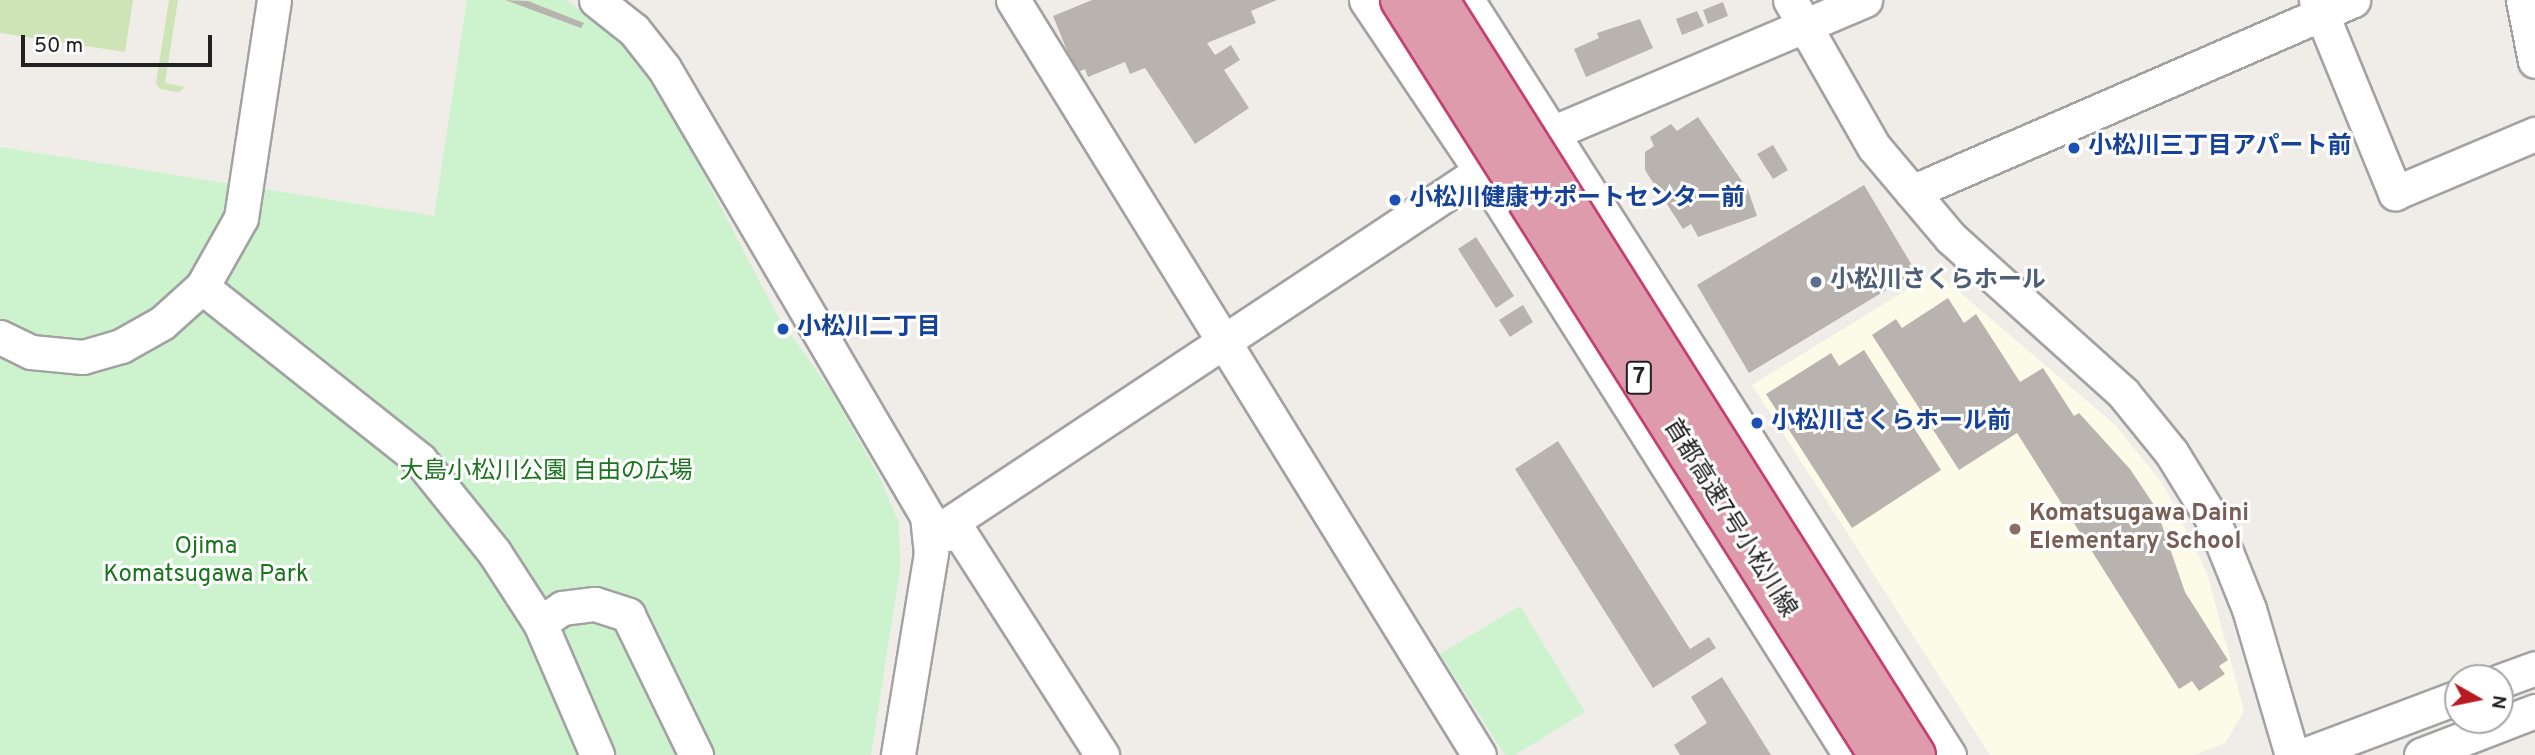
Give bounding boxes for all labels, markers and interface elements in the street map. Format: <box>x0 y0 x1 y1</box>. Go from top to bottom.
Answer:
scale bar <box>24 21 215 65</box>
text: 50 m <box>34 33 83 60</box>
place label: 小松川三丁目アパート前 <box>2088 134 2352 162</box>
marker: 小松川三丁目アパート前 <box>2066 140 2082 156</box>
place label: 小松川健康サポートセンター前 <box>1409 186 1745 214</box>
marker: 小松川健康サポートセンター前 <box>1387 192 1403 208</box>
place label: 小松川さくらホール <box>1830 268 2046 296</box>
marker: 小松川さくらホール <box>1808 274 1824 290</box>
place label: 小松川二丁目 <box>797 315 941 343</box>
marker: 小松川二丁目 <box>775 321 791 337</box>
road number: 7 <box>1625 358 1653 398</box>
place label: 小松川さくらホール前 <box>1771 409 2011 437</box>
street label: 首都高速7号小松川線 <box>1656 414 1802 624</box>
marker: 小松川さくらホール前 <box>1749 415 1765 431</box>
park label: 大島小松川公園 自由の広場 <box>399 459 693 487</box>
place label: Komatsugawa Daini Elementary School <box>2029 501 2249 557</box>
marker: Komatsugawa Daini Elementary School <box>2007 521 2023 537</box>
park label: Ojima Komatsugawa Park <box>103 534 309 590</box>
north arrow <box>2444 664 2514 734</box>
text: N <box>2485 693 2511 711</box>

